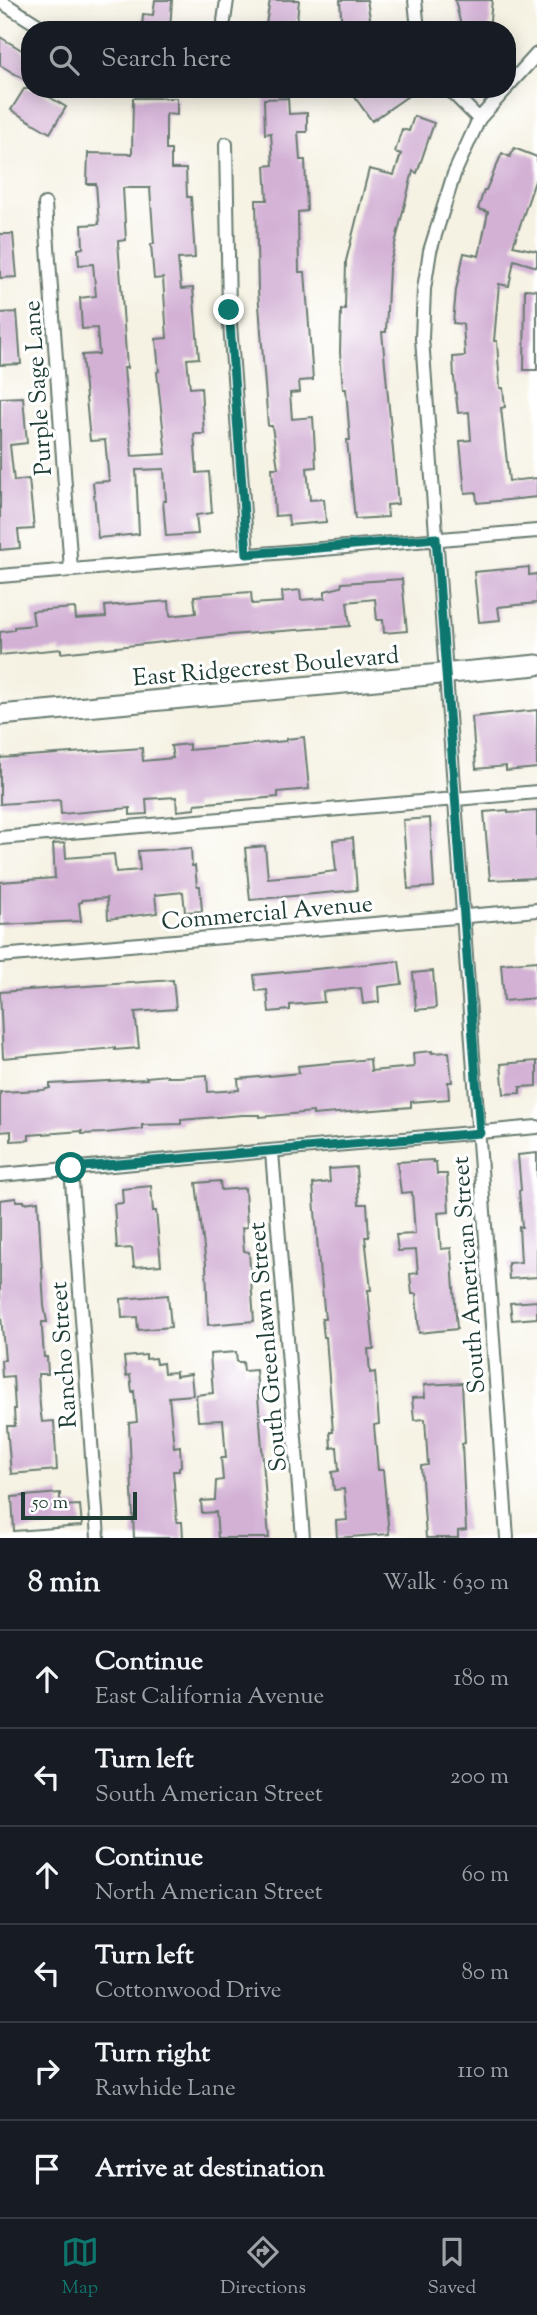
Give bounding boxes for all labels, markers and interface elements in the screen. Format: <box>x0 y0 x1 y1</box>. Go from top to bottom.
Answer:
search box <box>21 21 516 98</box>
icon: search <box>45 41 83 79</box>
text: Search here <box>101 41 231 78</box>
route end <box>213 294 244 325</box>
street label: Purple Sage Lane <box>16 299 62 477</box>
street label: East Ridgecrest Boulevard <box>132 639 401 697</box>
street label: Commercial Avenue <box>160 888 374 940</box>
route start <box>55 1152 86 1183</box>
street label: South American Street <box>445 1155 495 1395</box>
street label: South Greenlawn Street <box>241 1221 297 1473</box>
street label: Rancho Street <box>43 1280 87 1429</box>
scale bar <box>21 1489 136 1521</box>
text: 50 m <box>32 1490 68 1517</box>
text: 8 min <box>28 1562 100 1605</box>
text: Walk · 630 m <box>383 1567 509 1600</box>
text: Continue <box>95 1644 203 1681</box>
icon: ahead <box>28 1660 66 1698</box>
text: 180 m <box>454 1663 509 1696</box>
text: East California Avenue <box>95 1681 324 1714</box>
text: Turn left <box>95 1742 194 1779</box>
icon: left <box>28 1758 66 1796</box>
text: 200 m <box>450 1761 509 1794</box>
text: South American Street <box>95 1779 323 1812</box>
text: Continue <box>95 1840 203 1877</box>
icon: ahead <box>28 1856 66 1894</box>
text: 60 m <box>461 1859 509 1892</box>
text: North American Street <box>95 1877 323 1910</box>
text: Turn left <box>95 1938 194 1975</box>
icon: left <box>28 1954 66 1992</box>
text: 80 m <box>461 1957 509 1990</box>
text: Cottonwood Drive <box>95 1975 282 2008</box>
text: Turn right <box>95 2036 210 2073</box>
icon: right <box>28 2052 66 2090</box>
text: 110 m <box>458 2055 509 2088</box>
text: Rawhide Lane <box>95 2073 236 2106</box>
icon: arrive <box>28 2150 66 2188</box>
text: Arrive at destination <box>95 2151 325 2188</box>
tab: Map <box>61 2233 99 2302</box>
tab: Directions <box>220 2233 306 2302</box>
tab: Saved <box>427 2233 476 2302</box>

